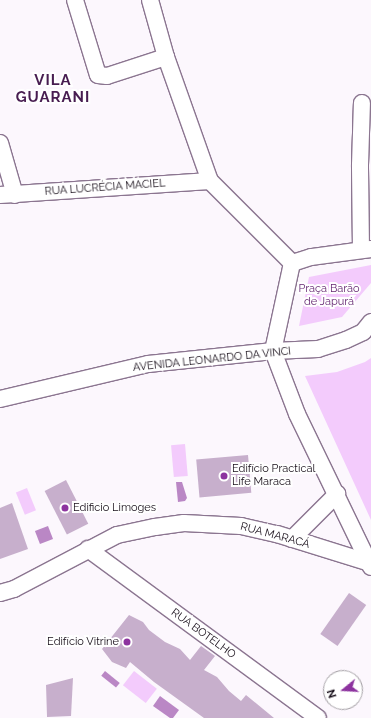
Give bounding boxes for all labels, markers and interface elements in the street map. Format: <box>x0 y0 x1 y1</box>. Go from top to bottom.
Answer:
district label: VILA GUARANI <box>16 71 90 106</box>
street label: RUA LUCRÉCIA MACIEL <box>44 177 166 199</box>
park label: Praça Barão de Japurá <box>298 283 360 309</box>
street label: AVENIDA LEONARDO DA VINCI <box>132 345 292 375</box>
place label: Edifício Practical Life Maraca <box>232 463 315 489</box>
marker: Edifício Practical Life Maraca <box>219 471 229 481</box>
place label: Edificio Limoges <box>73 501 156 515</box>
marker: Edificio Limoges <box>60 503 70 513</box>
street label: RUA MARACÁ <box>239 520 311 552</box>
street label: RUA BOTELHO <box>168 606 238 662</box>
place label: Edifício Vitrine <box>47 635 119 649</box>
marker: Edifício Vitrine <box>122 637 132 647</box>
north arrow <box>323 670 363 710</box>
text: N <box>325 688 340 700</box>

